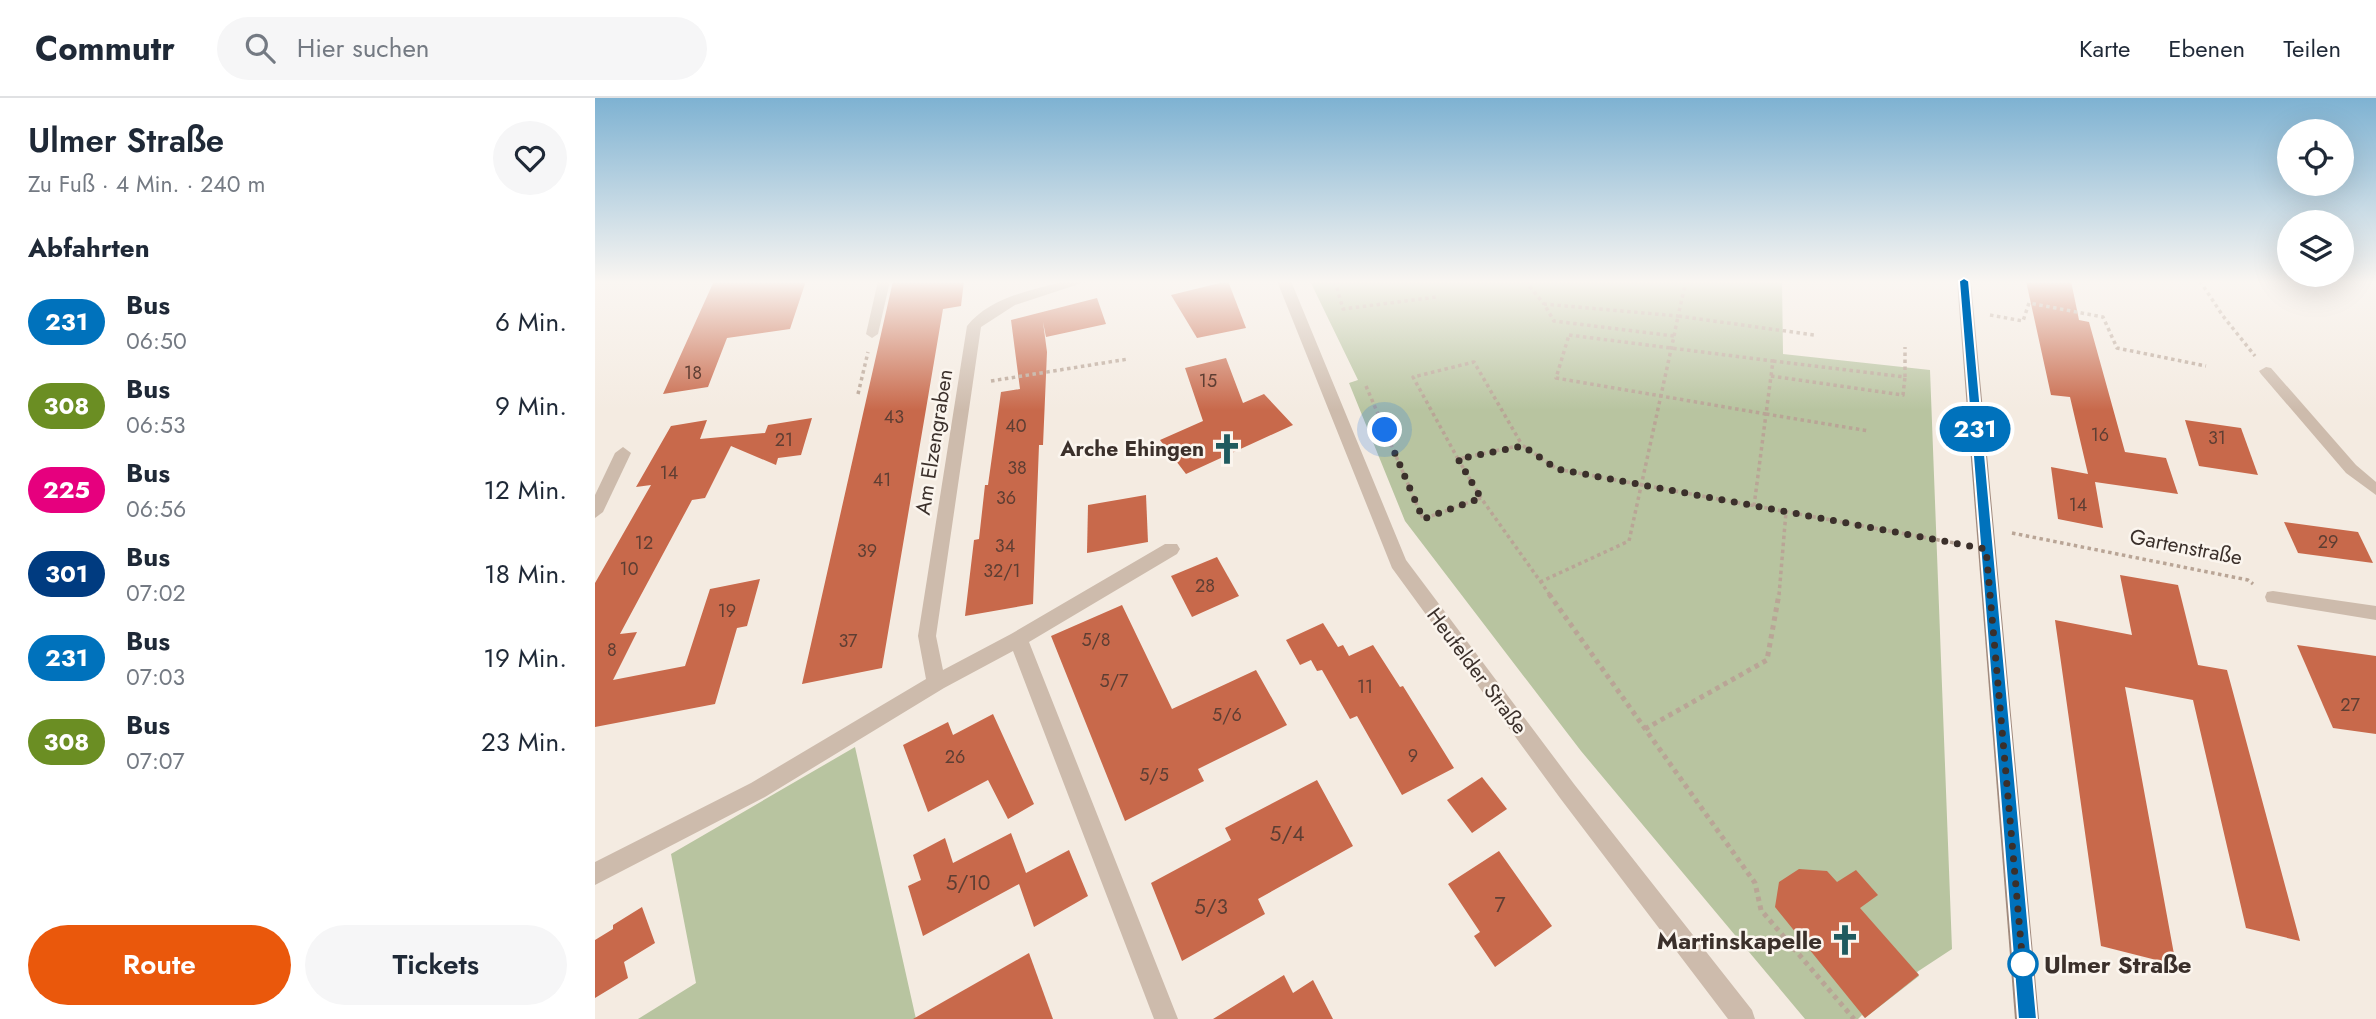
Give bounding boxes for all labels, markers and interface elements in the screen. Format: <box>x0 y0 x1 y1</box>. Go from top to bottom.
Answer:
search box <box>217 17 707 80</box>
text: Commutr <box>35 25 175 72</box>
icon: search <box>241 29 279 67</box>
text: Hier suchen <box>297 29 429 67</box>
text: Karte <box>2079 31 2130 66</box>
text: Ebenen <box>2168 31 2245 66</box>
text: Teilen <box>2283 31 2341 66</box>
text: Ulmer Straße <box>28 117 224 164</box>
map controls <box>2277 119 2354 287</box>
button: locate <box>2277 119 2354 196</box>
button: heart <box>493 121 567 195</box>
text: Zu Fuß · 4 Min. · 240 m <box>28 167 265 201</box>
button: layers <box>2277 210 2354 287</box>
text: Abfahrten <box>28 229 150 267</box>
text: Bus <box>126 286 170 324</box>
text: 6 Min. <box>495 303 567 341</box>
text: 231 <box>45 304 88 339</box>
text: 06:50 <box>126 324 187 358</box>
house number: 18 <box>684 360 702 386</box>
street label: Am Elzengraben <box>908 367 960 517</box>
house number: 15 <box>1199 368 1217 394</box>
text: Bus <box>126 370 170 408</box>
text: 9 Min. <box>495 387 567 425</box>
text: 308 <box>44 388 89 423</box>
house number: 43 <box>884 404 904 430</box>
line badge: 231 <box>1935 406 2015 452</box>
text: 06:53 <box>126 408 185 442</box>
text: 231 <box>1954 411 1996 446</box>
your location <box>1367 412 1402 447</box>
house number: 40 <box>1005 413 1027 439</box>
house number: 16 <box>2091 422 2109 448</box>
house number: 31 <box>2208 425 2226 451</box>
house number: 21 <box>775 427 793 453</box>
church icon: Arche Ehingen <box>1210 432 1244 466</box>
place label: Arche Ehingen <box>1059 434 1204 464</box>
text: Bus <box>126 454 170 492</box>
house number: 38 <box>1007 455 1027 481</box>
house number: 14 <box>660 460 678 486</box>
house number: 41 <box>873 467 891 493</box>
text: 12 Min. <box>483 471 567 509</box>
text: 225 <box>43 472 90 507</box>
house number: 36 <box>996 485 1016 511</box>
text: 06:56 <box>126 492 186 526</box>
house number: 14 <box>2069 492 2087 518</box>
street label: Gartenstraße <box>2127 521 2245 573</box>
house number: 29 <box>2318 529 2338 555</box>
house number: 12 <box>635 530 653 556</box>
house number: 34 <box>995 533 1015 559</box>
text: Bus <box>126 538 170 576</box>
house number: 39 <box>857 538 877 564</box>
text: 18 Min. <box>484 555 567 593</box>
text: 301 <box>45 556 88 591</box>
house number: 10 <box>620 556 639 582</box>
house number: 32/1 <box>983 558 1021 584</box>
house number: 28 <box>1195 573 1215 599</box>
text: 07:02 <box>126 576 186 610</box>
house number: 19 <box>718 598 736 624</box>
street label: Heufelder Straße <box>1419 602 1535 741</box>
text: Bus <box>126 622 170 660</box>
house number: 5/8 <box>1081 627 1111 653</box>
house number: 37 <box>838 628 858 654</box>
house number: 8 <box>607 637 617 663</box>
text: 19 Min. <box>483 639 567 677</box>
text: 231 <box>45 640 88 675</box>
text: 07:03 <box>126 660 185 694</box>
house number: 5/7 <box>1100 668 1129 694</box>
house number: 11 <box>1357 674 1373 700</box>
house number: 27 <box>2340 692 2360 718</box>
house number: 5/6 <box>1212 702 1242 728</box>
text: Bus <box>126 706 170 744</box>
text: 23 Min. <box>481 723 567 761</box>
text: 308 <box>44 724 89 759</box>
house number: 9 <box>1408 743 1418 769</box>
text: 07:07 <box>126 744 185 778</box>
house number: 26 <box>945 744 965 770</box>
house number: 5/5 <box>1139 762 1169 788</box>
house number: 5/4 <box>1270 819 1304 849</box>
house number: 5/10 <box>946 868 990 898</box>
house number: 7 <box>1494 890 1506 920</box>
house number: 5/3 <box>1194 892 1228 922</box>
place label: Martinskapelle <box>1657 923 1822 958</box>
church icon: Martinskapelle <box>1828 923 1862 957</box>
button: Route <box>28 925 291 1005</box>
button: Tickets <box>305 925 567 1005</box>
place label: Ulmer Straße <box>2044 947 2191 982</box>
marker: Ulmer Straße <box>2008 949 2038 979</box>

